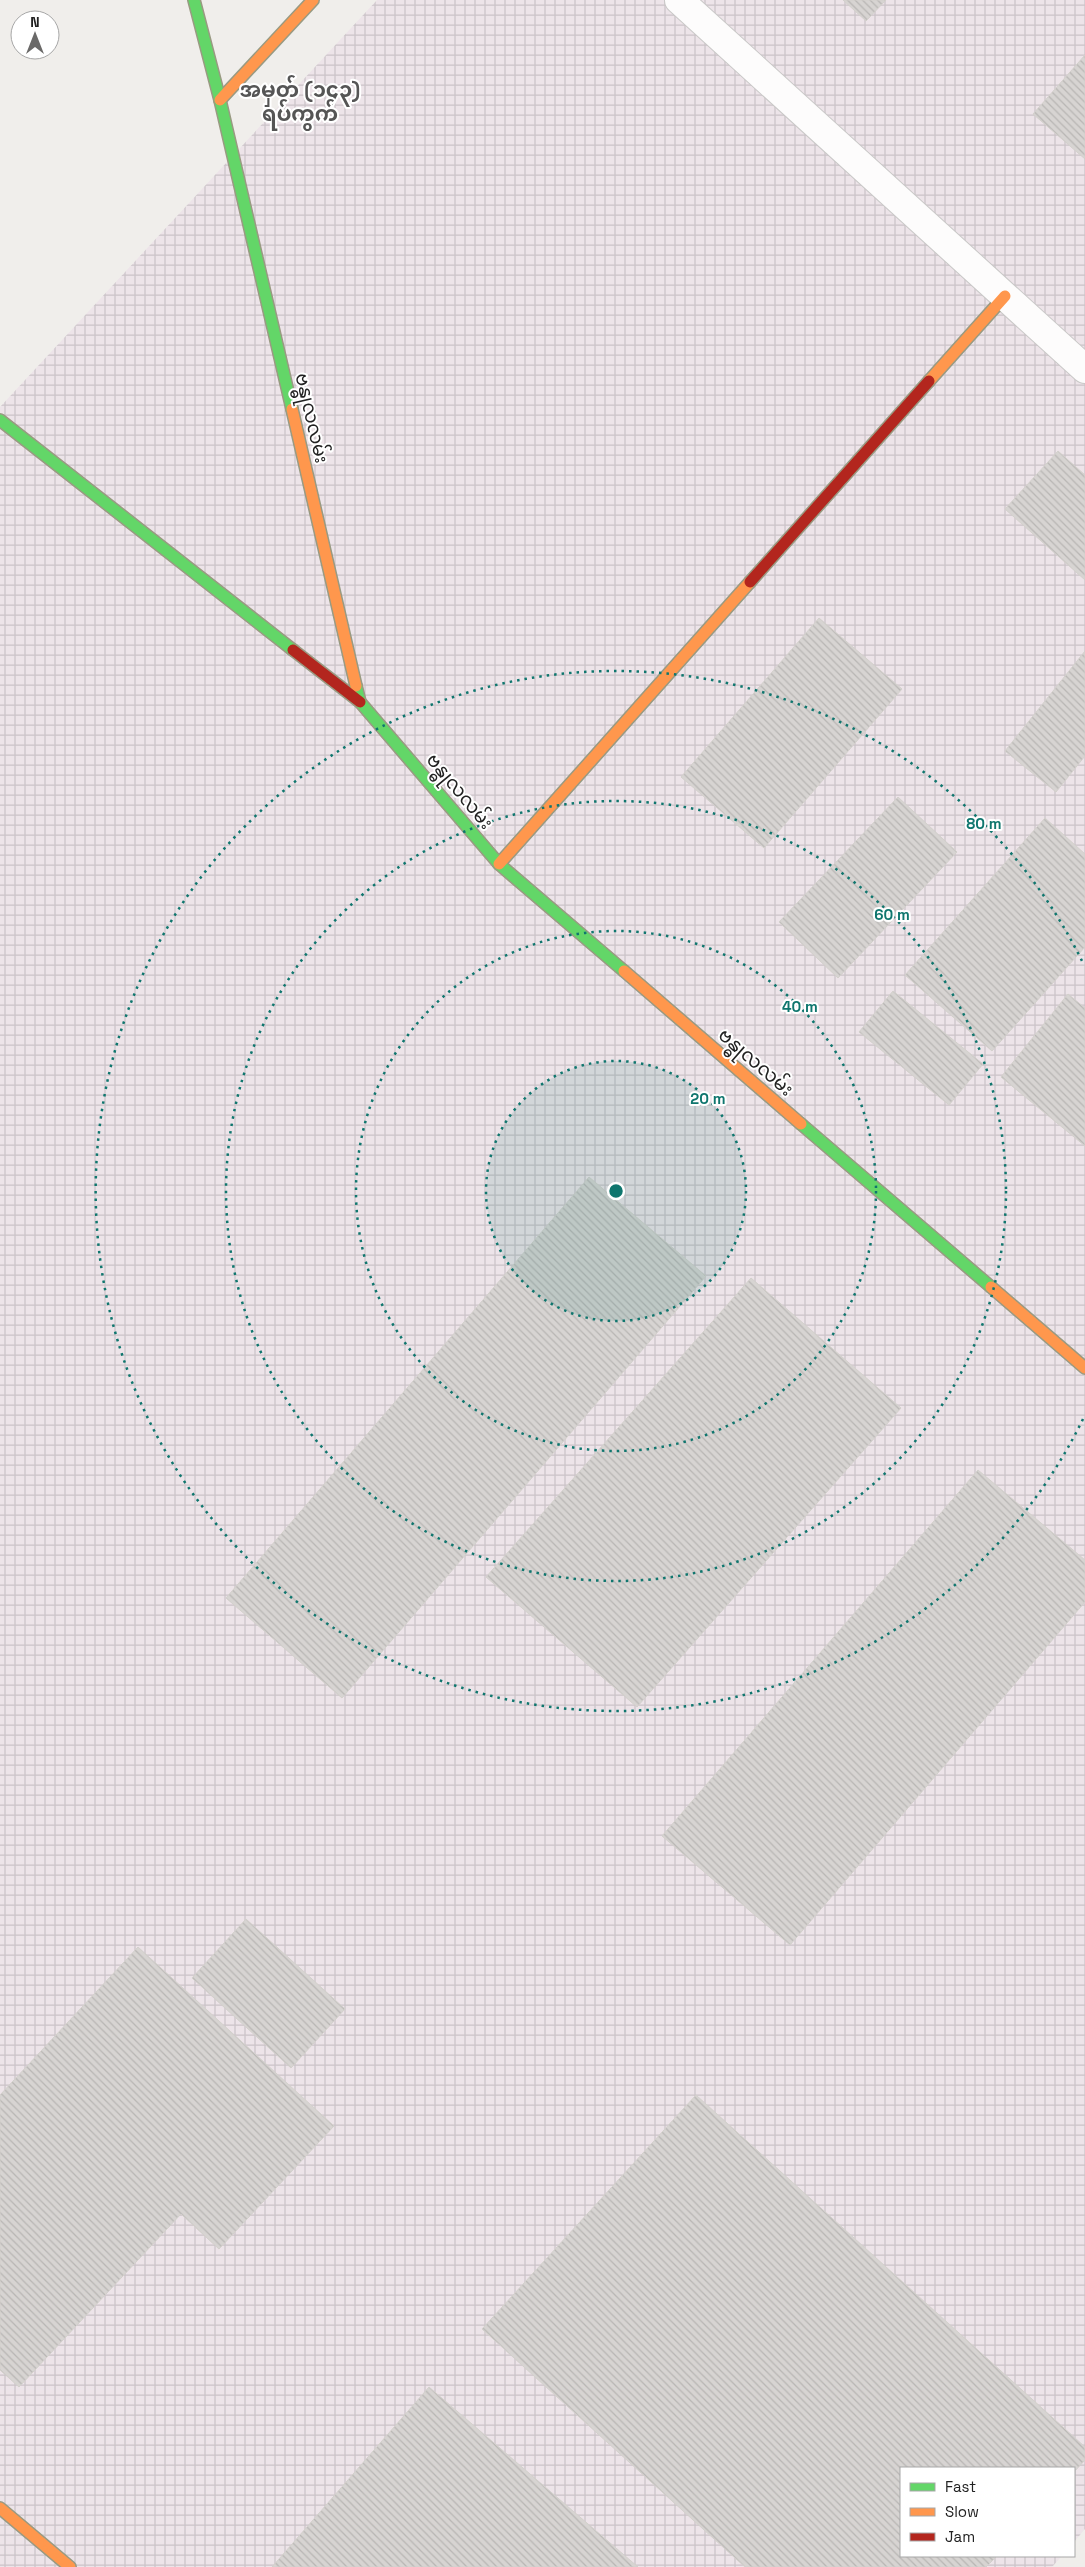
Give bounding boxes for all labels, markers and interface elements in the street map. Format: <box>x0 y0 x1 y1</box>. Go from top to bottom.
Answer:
north arrow <box>10 10 60 60</box>
text: N <box>30 13 40 31</box>
district label: အမှတ် (၁၄၃) ရပ်ကွက် <box>240 74 360 131</box>
street label: ဗန္ဓုလလမ်း <box>286 370 336 466</box>
street label: ဗန္ဓုလလမ်း <box>418 746 501 836</box>
text: 80 m <box>966 814 1002 833</box>
text: 60 m <box>874 905 910 924</box>
text: 40 m <box>782 997 818 1016</box>
street label: ဗန္ဓုလလမ်း <box>711 1021 800 1104</box>
text: 20 m <box>690 1089 726 1108</box>
centre of rings <box>607 1182 625 1200</box>
legend <box>900 2467 1075 2557</box>
text: Fast <box>945 2477 976 2496</box>
text: Slow <box>945 2502 979 2521</box>
text: Jam <box>945 2527 975 2546</box>

